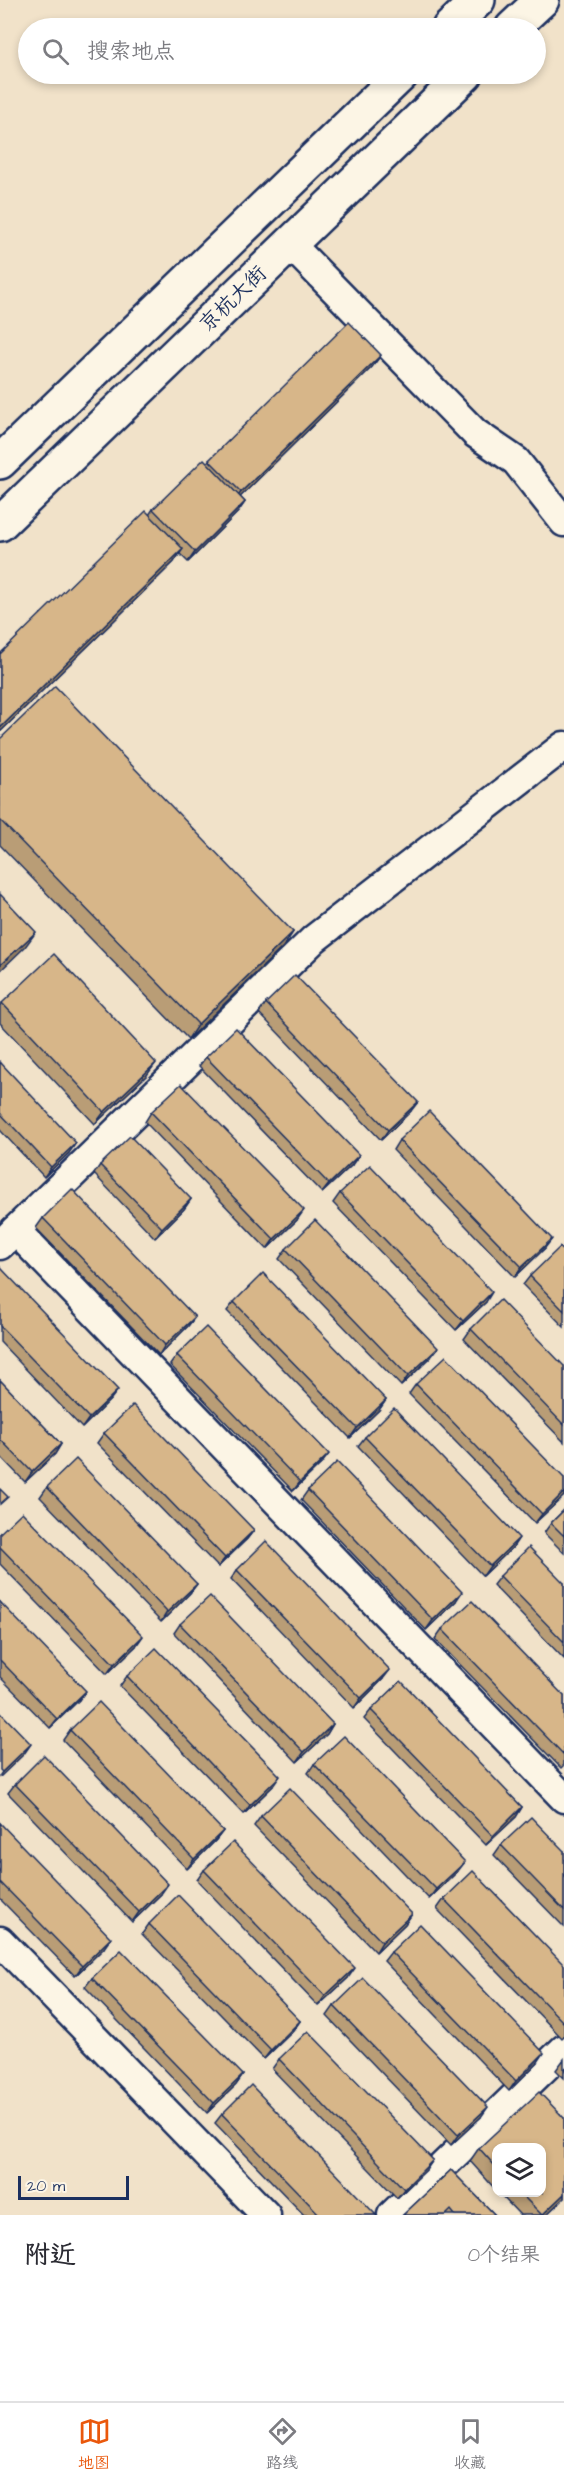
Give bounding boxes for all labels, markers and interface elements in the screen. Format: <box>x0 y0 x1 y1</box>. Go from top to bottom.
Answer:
search box <box>18 18 546 84</box>
icon: search <box>39 35 72 68</box>
text: 搜索地点 <box>87 36 175 67</box>
street label: 京杭大街 <box>193 259 273 339</box>
map controls <box>492 2143 546 2197</box>
button: layers <box>492 2143 546 2197</box>
scale bar <box>18 2173 129 2200</box>
text: 20 m <box>27 2175 65 2197</box>
text: 附近 <box>24 2237 76 2273</box>
text: 0个结果 <box>467 2241 540 2269</box>
tab: 地图 <box>78 2415 111 2474</box>
tab: 路线 <box>266 2415 299 2474</box>
tab: 收藏 <box>454 2415 487 2474</box>

